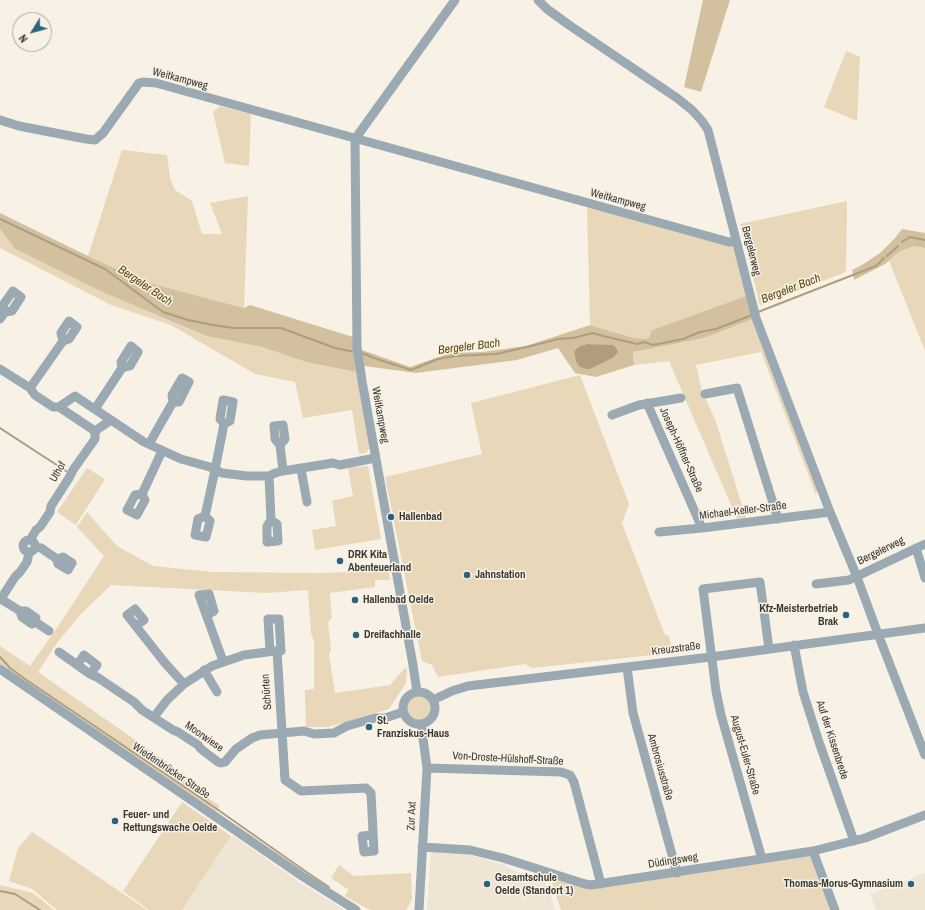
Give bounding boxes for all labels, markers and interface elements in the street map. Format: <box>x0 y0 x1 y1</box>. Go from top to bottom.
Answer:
north arrow <box>12 12 52 52</box>
text: N <box>16 32 31 45</box>
street label: Weitkampweg <box>151 65 209 93</box>
street label: Weitkampweg <box>589 186 647 214</box>
street label: Bergelerweg <box>738 225 764 277</box>
water label: Bergeler Bach <box>115 263 175 309</box>
water label: Bergeler Bach <box>759 271 823 307</box>
water label: Bergeler Bach <box>437 336 501 358</box>
street label: Weitkampweg <box>369 386 391 444</box>
street label: Joseph-Höffner-Straße <box>656 405 706 495</box>
street label: Uthof <box>47 459 69 485</box>
street label: Michael-Keller-Straße <box>699 499 787 523</box>
place label: Hallenbad <box>399 510 442 524</box>
marker: Hallenbad <box>386 512 396 522</box>
street label: Bergelerweg <box>855 534 907 568</box>
place label: DRK Kita Abenteuerland <box>348 548 411 574</box>
marker: DRK Kita Abenteuerland <box>335 556 345 566</box>
place label: Jahnstation <box>475 568 526 582</box>
marker: Jahnstation <box>462 570 472 580</box>
place label: Hallenbad Oelde <box>363 593 434 607</box>
marker: Hallenbad Oelde <box>350 595 360 605</box>
place label: Kfz-Meisterbetrieb Brak <box>759 602 838 628</box>
marker: Kfz-Meisterbetrieb Brak <box>841 610 851 620</box>
place label: Dreifachhalle <box>364 628 421 642</box>
marker: Dreifachhalle <box>351 630 361 640</box>
street label: Kreuzstraße <box>651 639 701 659</box>
street label: Schürten <box>259 674 275 710</box>
street label: Auf der Kissenbrede <box>813 699 851 781</box>
place label: St. Franziskus-Haus <box>377 714 449 740</box>
street label: August-Euler-Straße <box>727 714 763 796</box>
street label: Moorwiese <box>182 719 226 755</box>
marker: St. Franziskus-Haus <box>364 722 374 732</box>
street label: Ambrosiusstraße <box>644 732 676 802</box>
street label: Wiedenbrücker Straße <box>130 740 212 802</box>
street label: Von-Droste-Hülshoff-Straße <box>452 750 564 768</box>
street label: Zur Axt <box>405 801 419 831</box>
place label: Feuer- und Rettungswache Oelde <box>123 808 217 834</box>
marker: Feuer- und Rettungswache Oelde <box>110 816 120 826</box>
street label: Düdingsweg <box>647 851 699 871</box>
place label: Gesamtschule Oelde (Standort 1) <box>495 871 573 897</box>
place label: Thomas-Morus-Gymnasium <box>784 877 903 891</box>
marker: Gesamtschule Oelde (Standort 1) <box>482 879 492 889</box>
marker: Thomas-Morus-Gymnasium <box>906 879 916 889</box>

